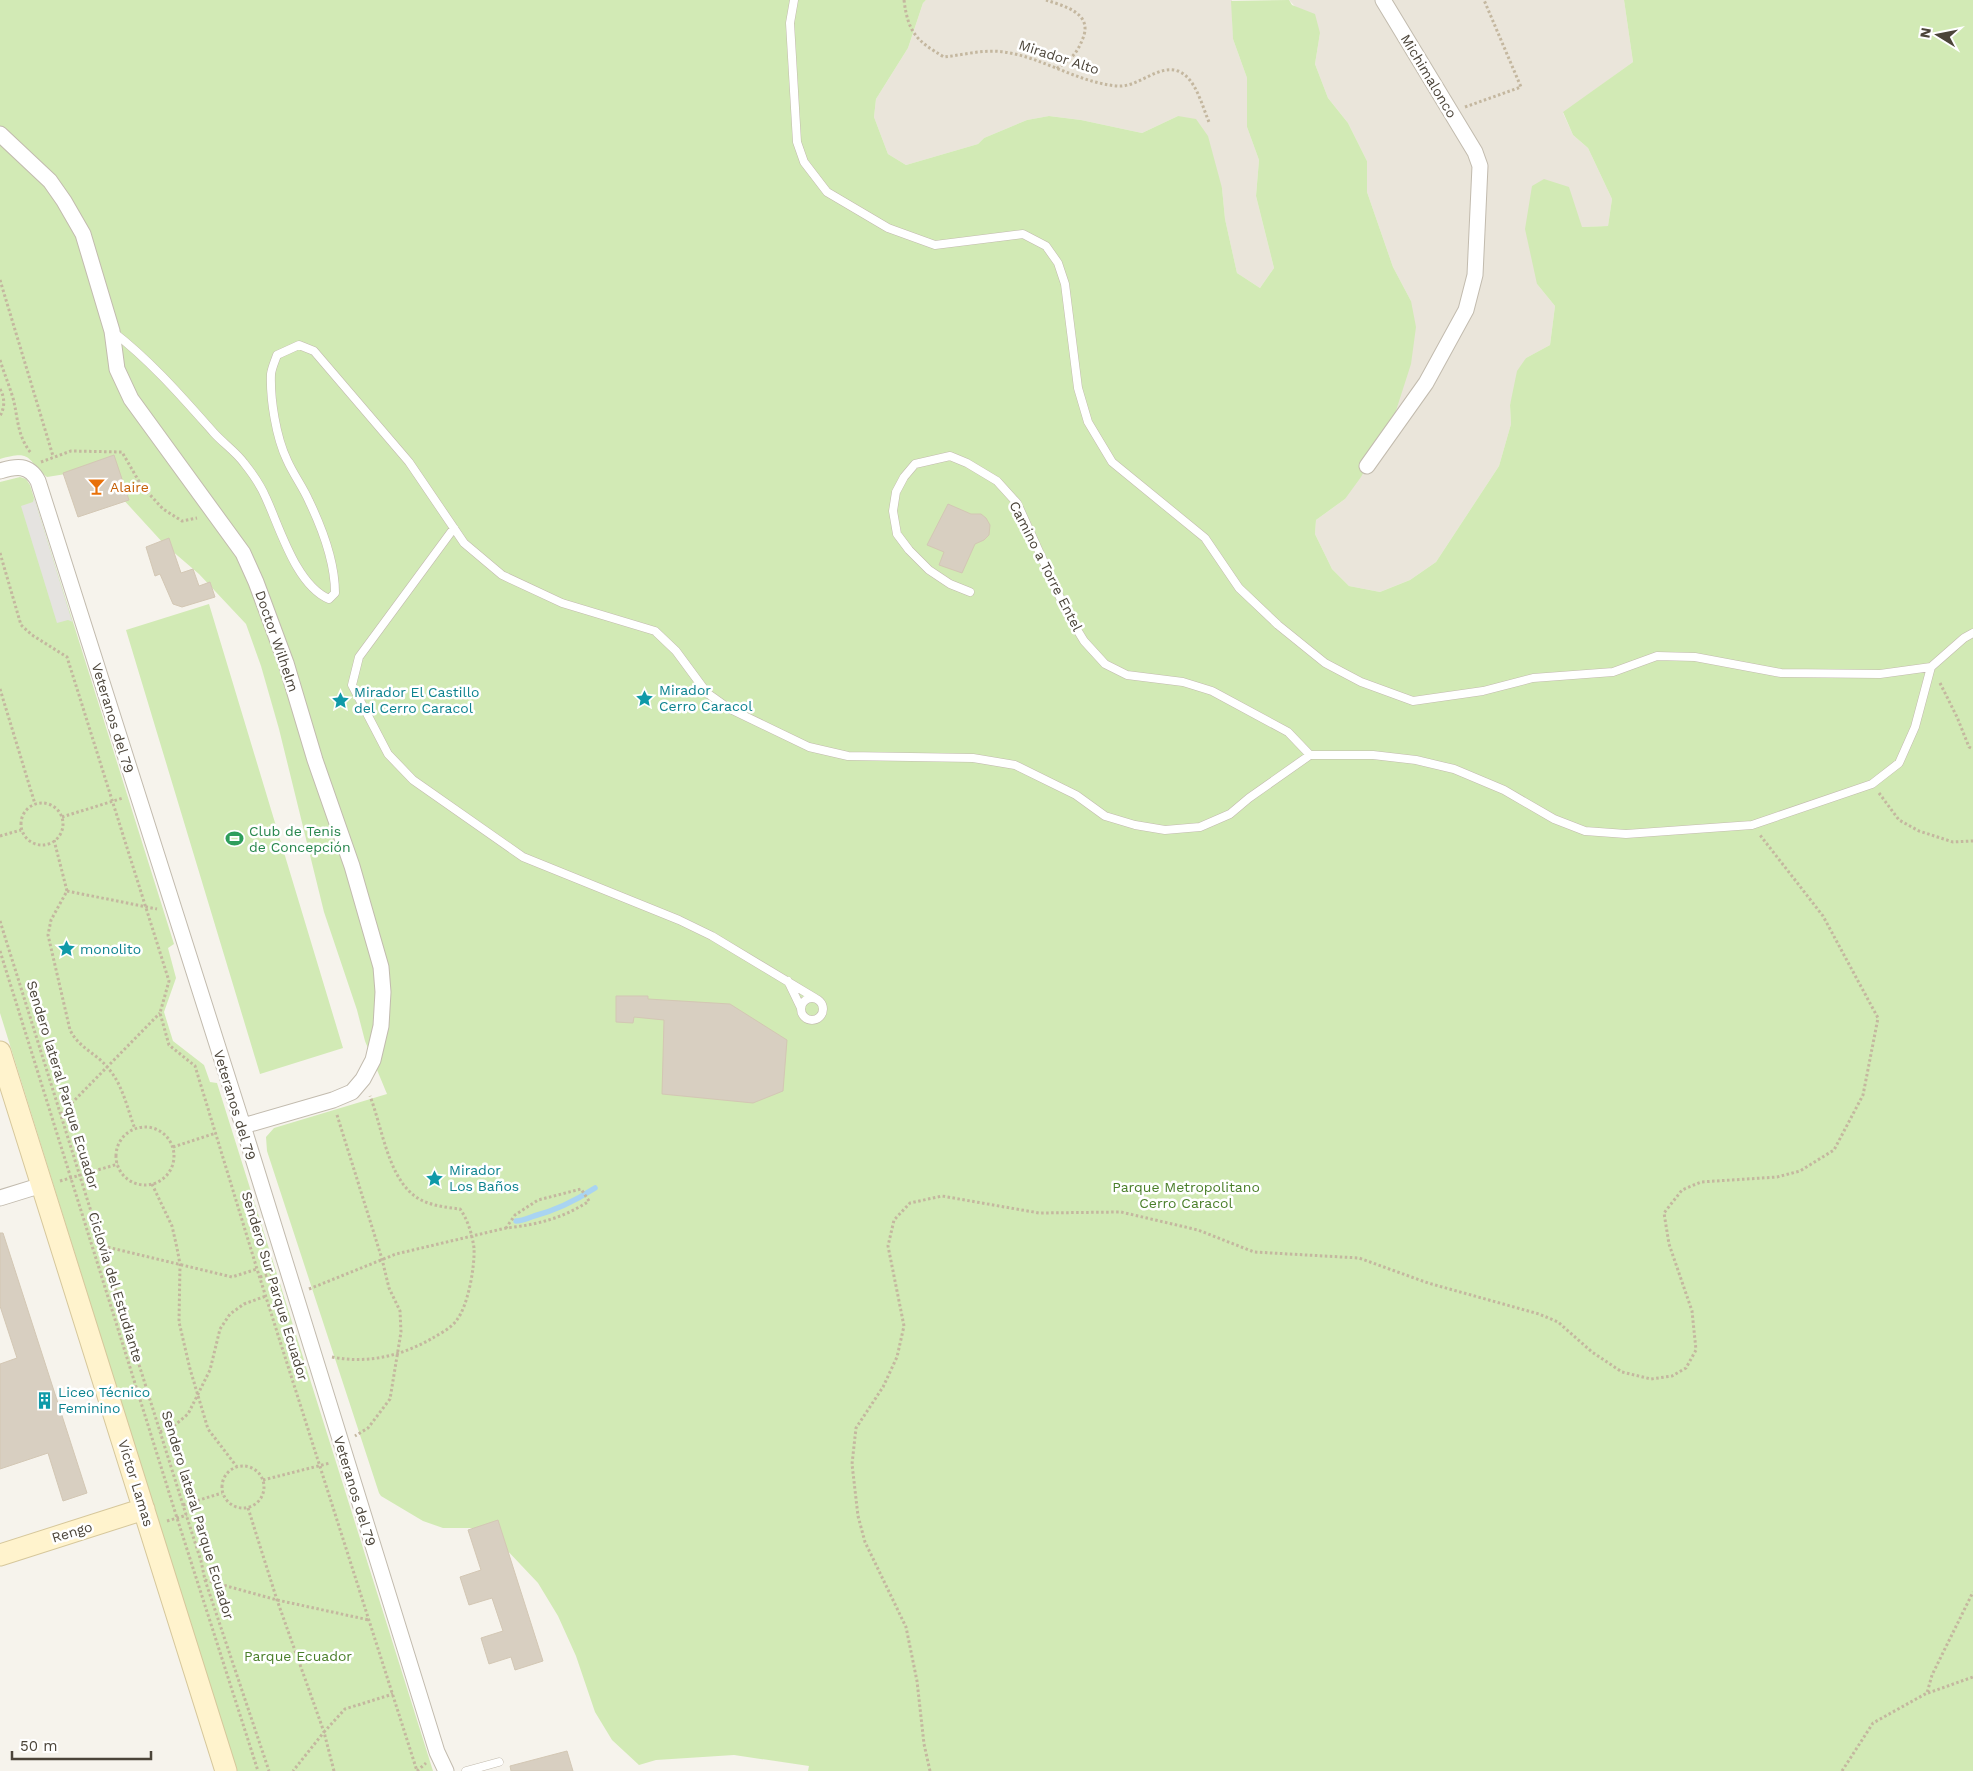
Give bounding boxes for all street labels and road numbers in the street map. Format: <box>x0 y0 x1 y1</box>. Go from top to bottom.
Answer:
street label: Michimalonco <box>1398 31 1460 121</box>
street label: Mirador Alto <box>1017 37 1101 77</box>
street label: Camino a Torre Entel <box>1006 498 1086 634</box>
street label: Doctor Wilhelm <box>252 588 302 694</box>
street label: Veteranos del 79 <box>89 661 137 775</box>
street label: Sendero lateral Parque Ecuador <box>24 979 102 1192</box>
street label: Veteranos del 79 <box>211 1048 259 1162</box>
street label: Sendero Sur Parque Ecuador <box>239 1189 312 1383</box>
street label: Ciclovía del Estudiante <box>85 1210 147 1364</box>
street label: Sendero lateral Parque Ecuador <box>159 1409 237 1622</box>
street label: Veteranos del 79 <box>331 1434 379 1548</box>
street label: Víctor Lamas <box>115 1438 157 1528</box>
street label: Rengo <box>50 1518 94 1546</box>

